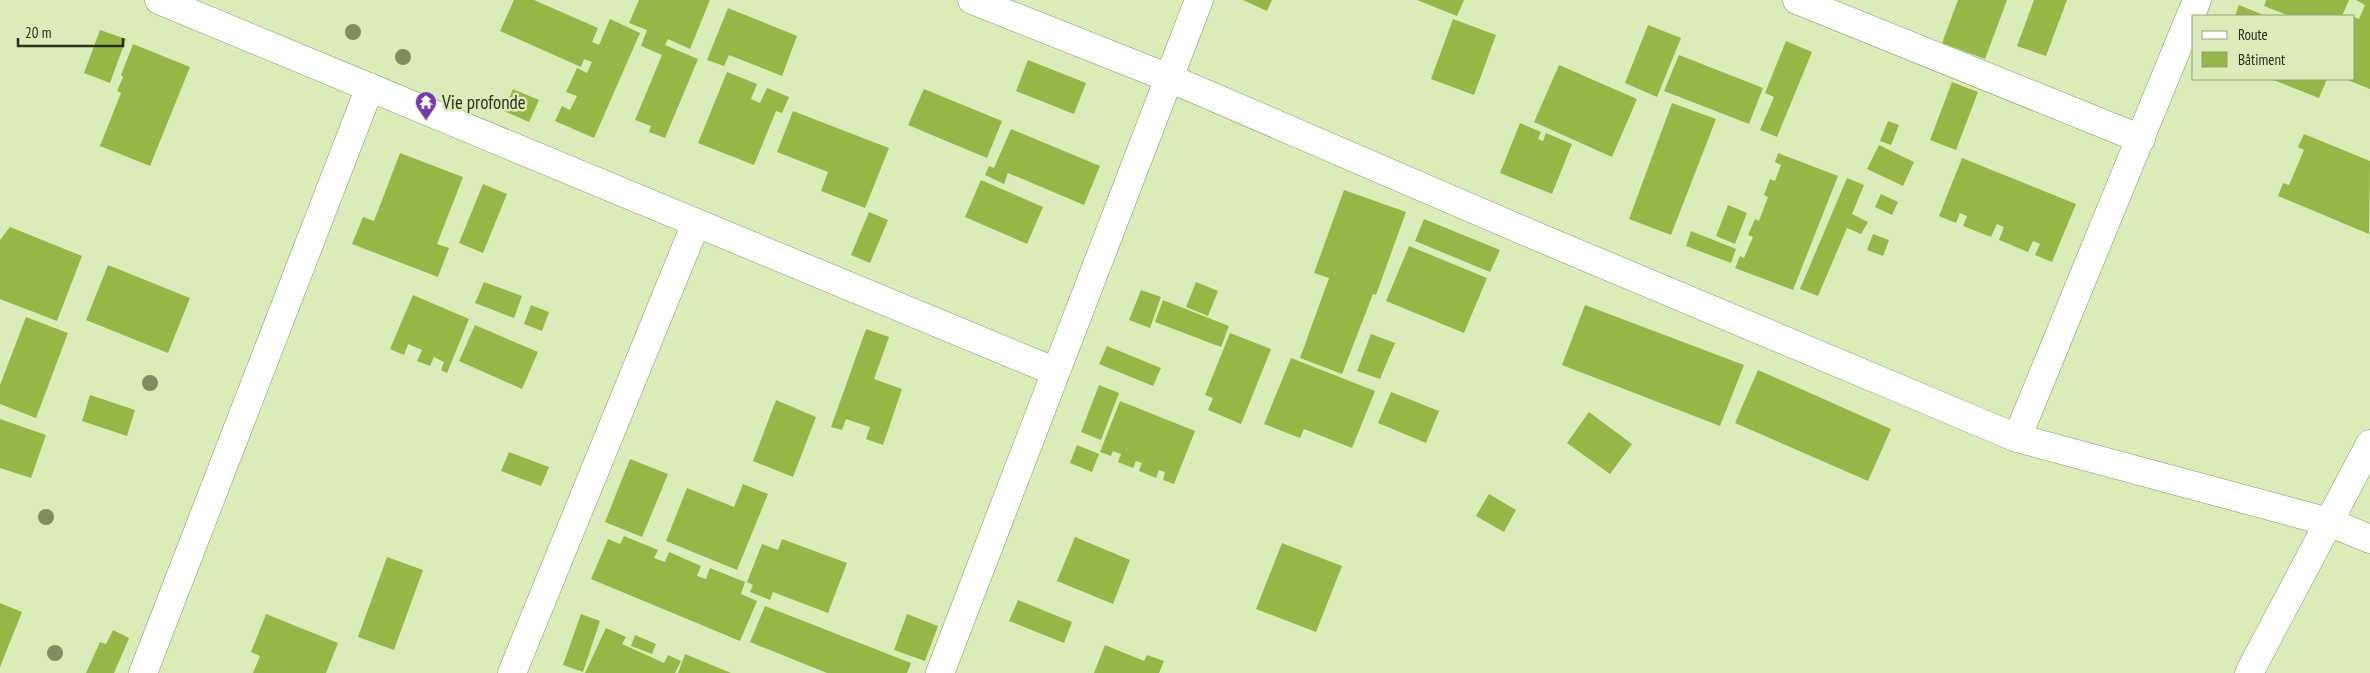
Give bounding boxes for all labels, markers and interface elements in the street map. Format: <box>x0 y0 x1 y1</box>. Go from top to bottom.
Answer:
scale bar <box>18 15 122 47</box>
legend <box>2192 15 2355 80</box>
text: 20 m <box>25 23 51 42</box>
text: Route <box>2238 25 2268 44</box>
text: Bâtiment <box>2238 50 2285 69</box>
temple icon: Vie profonde <box>414 90 438 121</box>
place label: Vie profonde <box>441 90 526 114</box>

